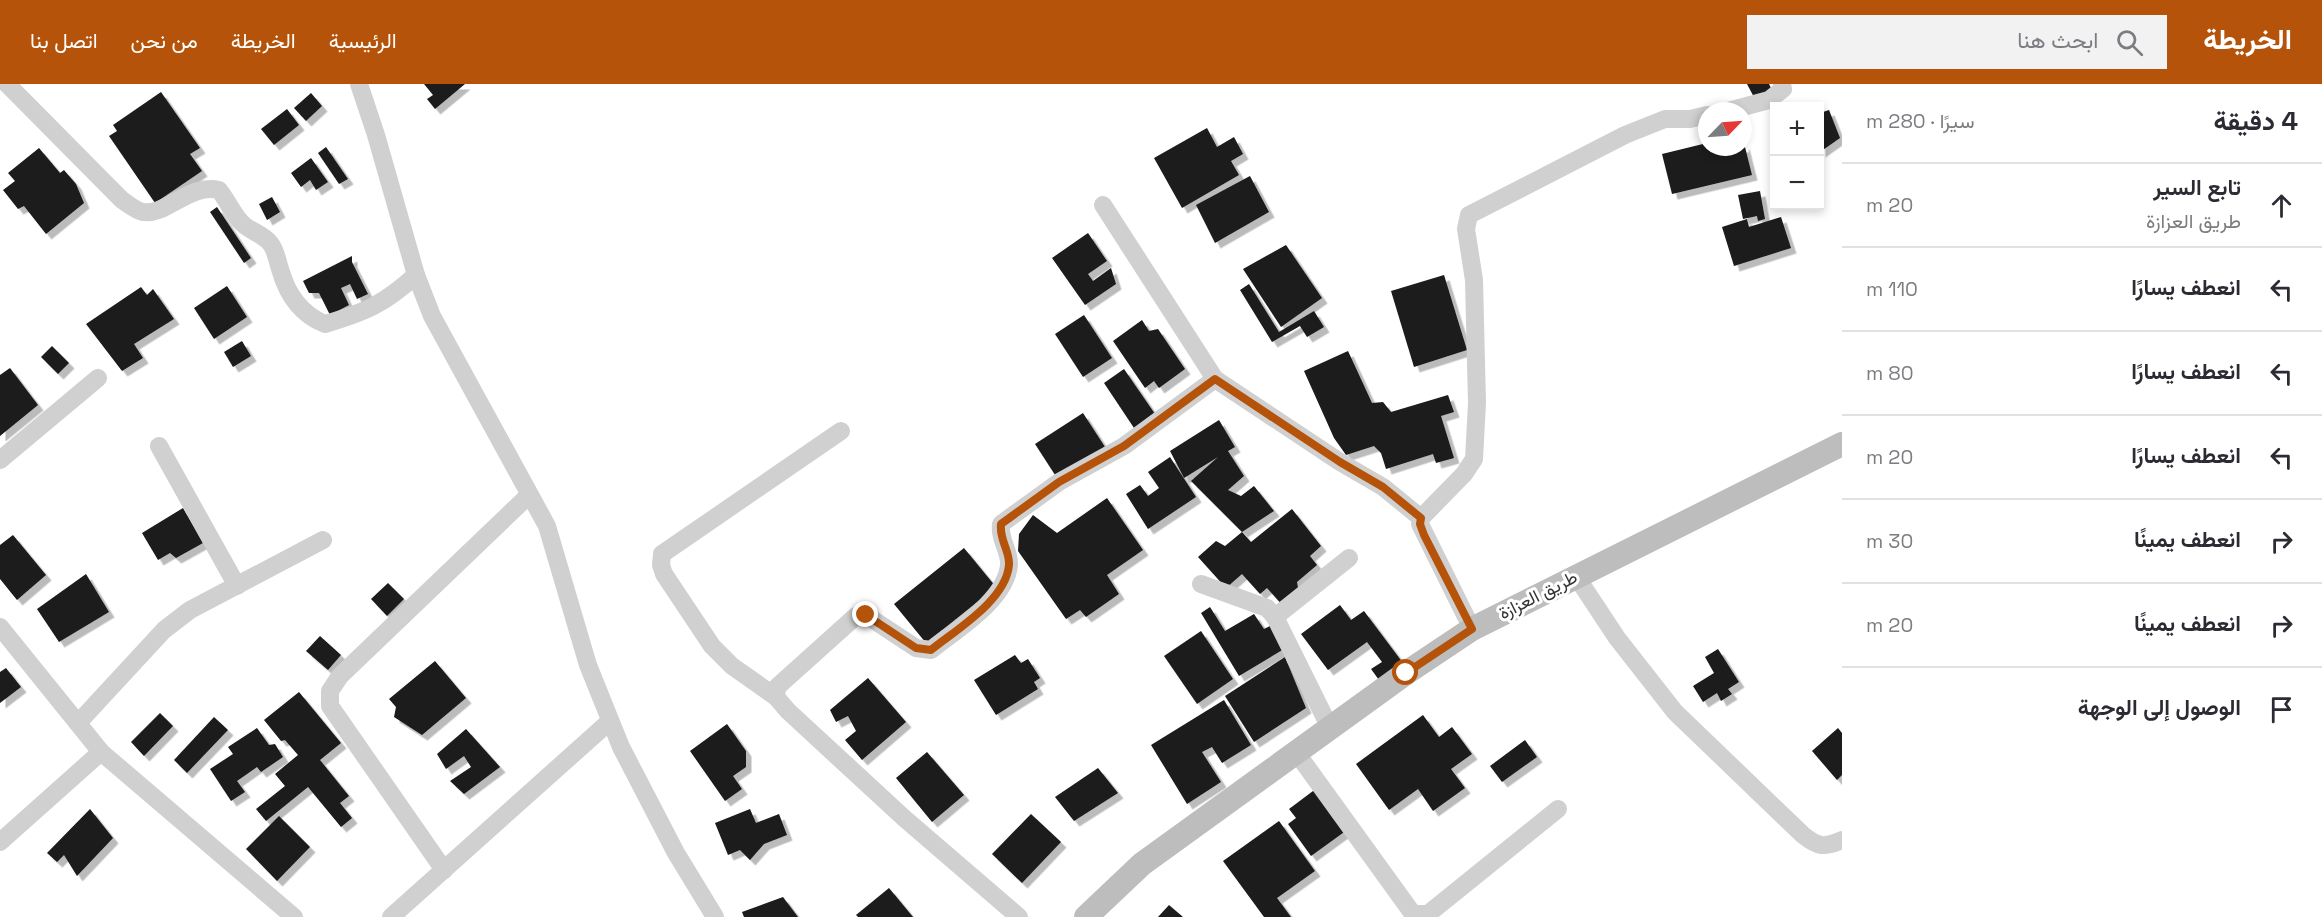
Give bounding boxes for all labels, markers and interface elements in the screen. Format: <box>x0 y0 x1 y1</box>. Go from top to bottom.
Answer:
search box <box>1747 15 2167 69</box>
text: الخريطة <box>2203 21 2292 57</box>
text: ابحث هنا <box>2017 26 2098 54</box>
icon: search <box>2113 26 2146 59</box>
text: اتصل بنا <box>30 27 98 54</box>
text: من نحن <box>131 27 198 54</box>
text: الخريطة <box>231 27 296 54</box>
text: الرئيسية <box>329 27 397 54</box>
north arrow <box>1698 102 1752 156</box>
map controls <box>1770 102 1824 210</box>
button: + <box>1770 102 1824 156</box>
text: 4 دقيقة <box>2214 104 2298 138</box>
text: سيرًا · 280 m <box>1866 108 1974 134</box>
button: − <box>1770 156 1824 210</box>
text: تابع السير <box>2153 173 2241 201</box>
icon: ahead <box>2265 189 2298 222</box>
text: 20 m <box>1866 192 1913 218</box>
text: طريق العزازة <box>2146 208 2241 234</box>
text: انعطف يسارًا <box>2131 273 2241 301</box>
icon: left <box>2265 273 2298 306</box>
text: 110 m <box>1866 276 1918 302</box>
text: انعطف يسارًا <box>2131 357 2241 385</box>
icon: left <box>2265 357 2298 390</box>
text: 80 m <box>1866 360 1914 386</box>
text: انعطف يسارًا <box>2131 441 2241 469</box>
icon: left <box>2265 441 2298 474</box>
text: 20 m <box>1866 444 1913 470</box>
text: انعطف يمينًا <box>2134 525 2241 553</box>
icon: right <box>2265 525 2298 558</box>
text: 30 m <box>1866 528 1913 554</box>
street label: طريق العزازة <box>1494 565 1581 624</box>
route end <box>852 601 878 627</box>
text: انعطف يمينًا <box>2134 609 2241 637</box>
icon: right <box>2265 609 2298 642</box>
text: 20 m <box>1866 612 1913 638</box>
route start <box>1392 659 1418 685</box>
text: الوصول إلى الوجهة <box>2078 693 2241 721</box>
icon: arrive <box>2265 693 2298 726</box>

